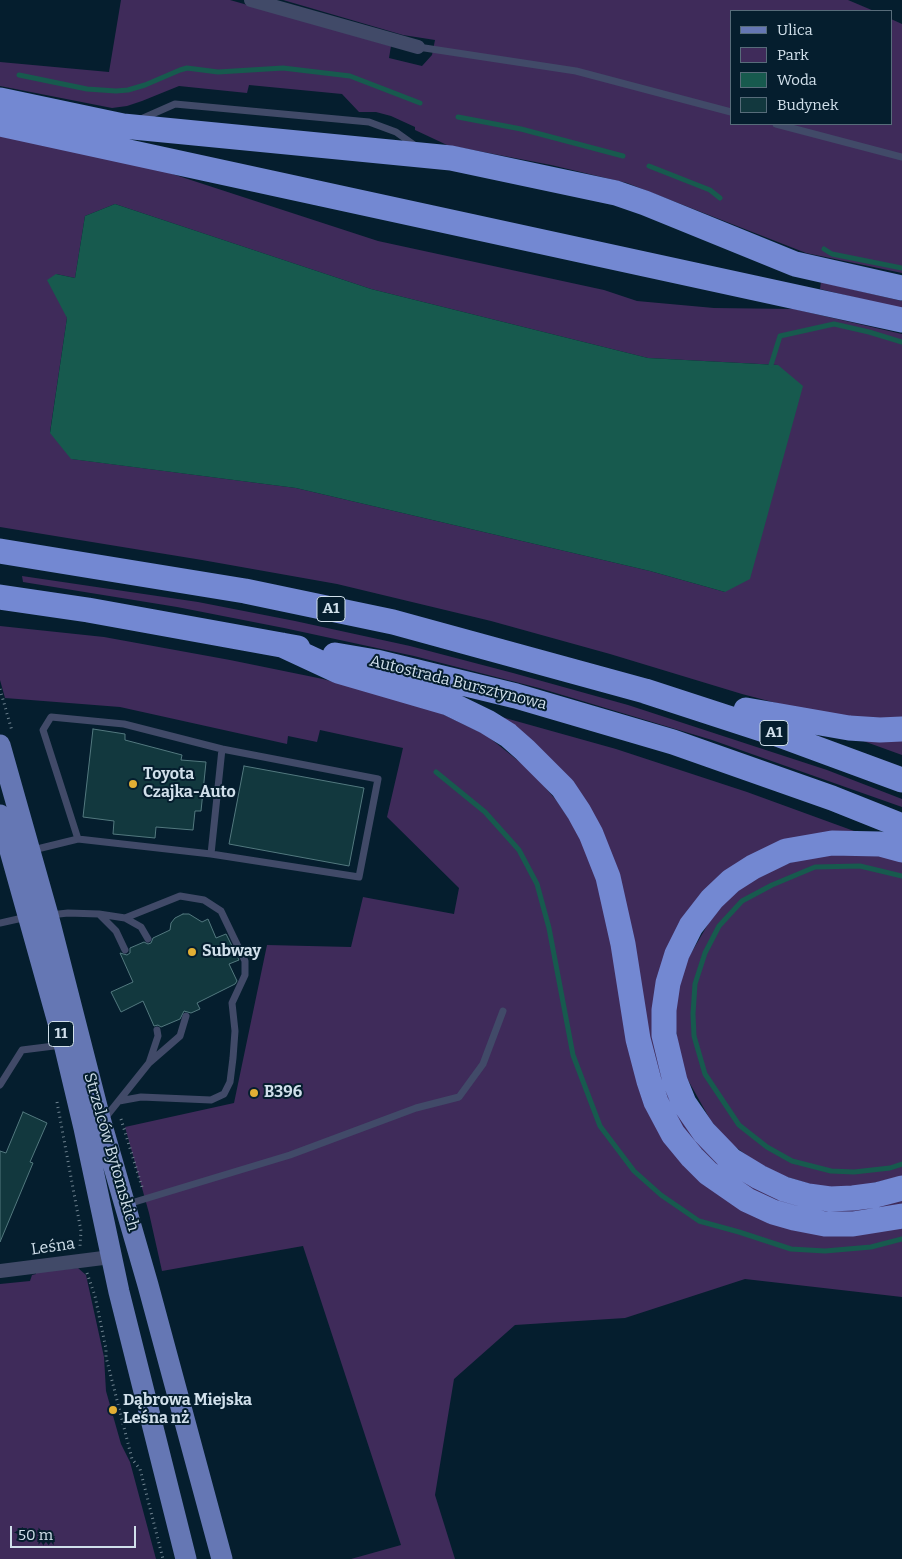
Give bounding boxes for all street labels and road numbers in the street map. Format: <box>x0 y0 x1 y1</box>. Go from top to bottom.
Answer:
road number: A1 <box>317 596 345 622</box>
street label: Autostrada Bursztynowa <box>367 652 549 714</box>
road number: A1 <box>760 720 788 746</box>
road number: 11 <box>48 1022 74 1046</box>
street label: Strzelców Bytomskich <box>79 1071 143 1233</box>
street label: Leśna <box>30 1234 76 1260</box>

